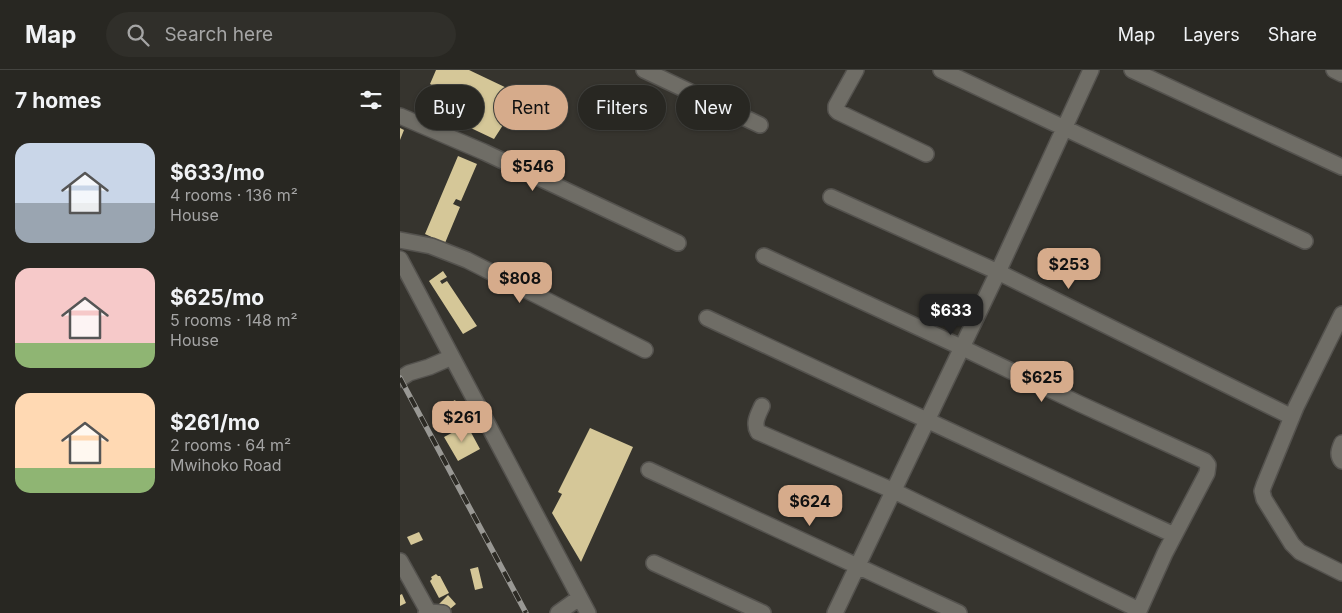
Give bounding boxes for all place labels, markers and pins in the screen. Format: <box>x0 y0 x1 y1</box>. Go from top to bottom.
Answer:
pin: $546 <box>503 150 563 192</box>
pin: $253 <box>1039 248 1099 290</box>
pin: $808 <box>490 262 550 304</box>
pin: $633 <box>921 294 981 336</box>
pin: $625 <box>1012 360 1072 403</box>
pin: $261 <box>432 400 492 443</box>
pin: $624 <box>780 484 840 527</box>

